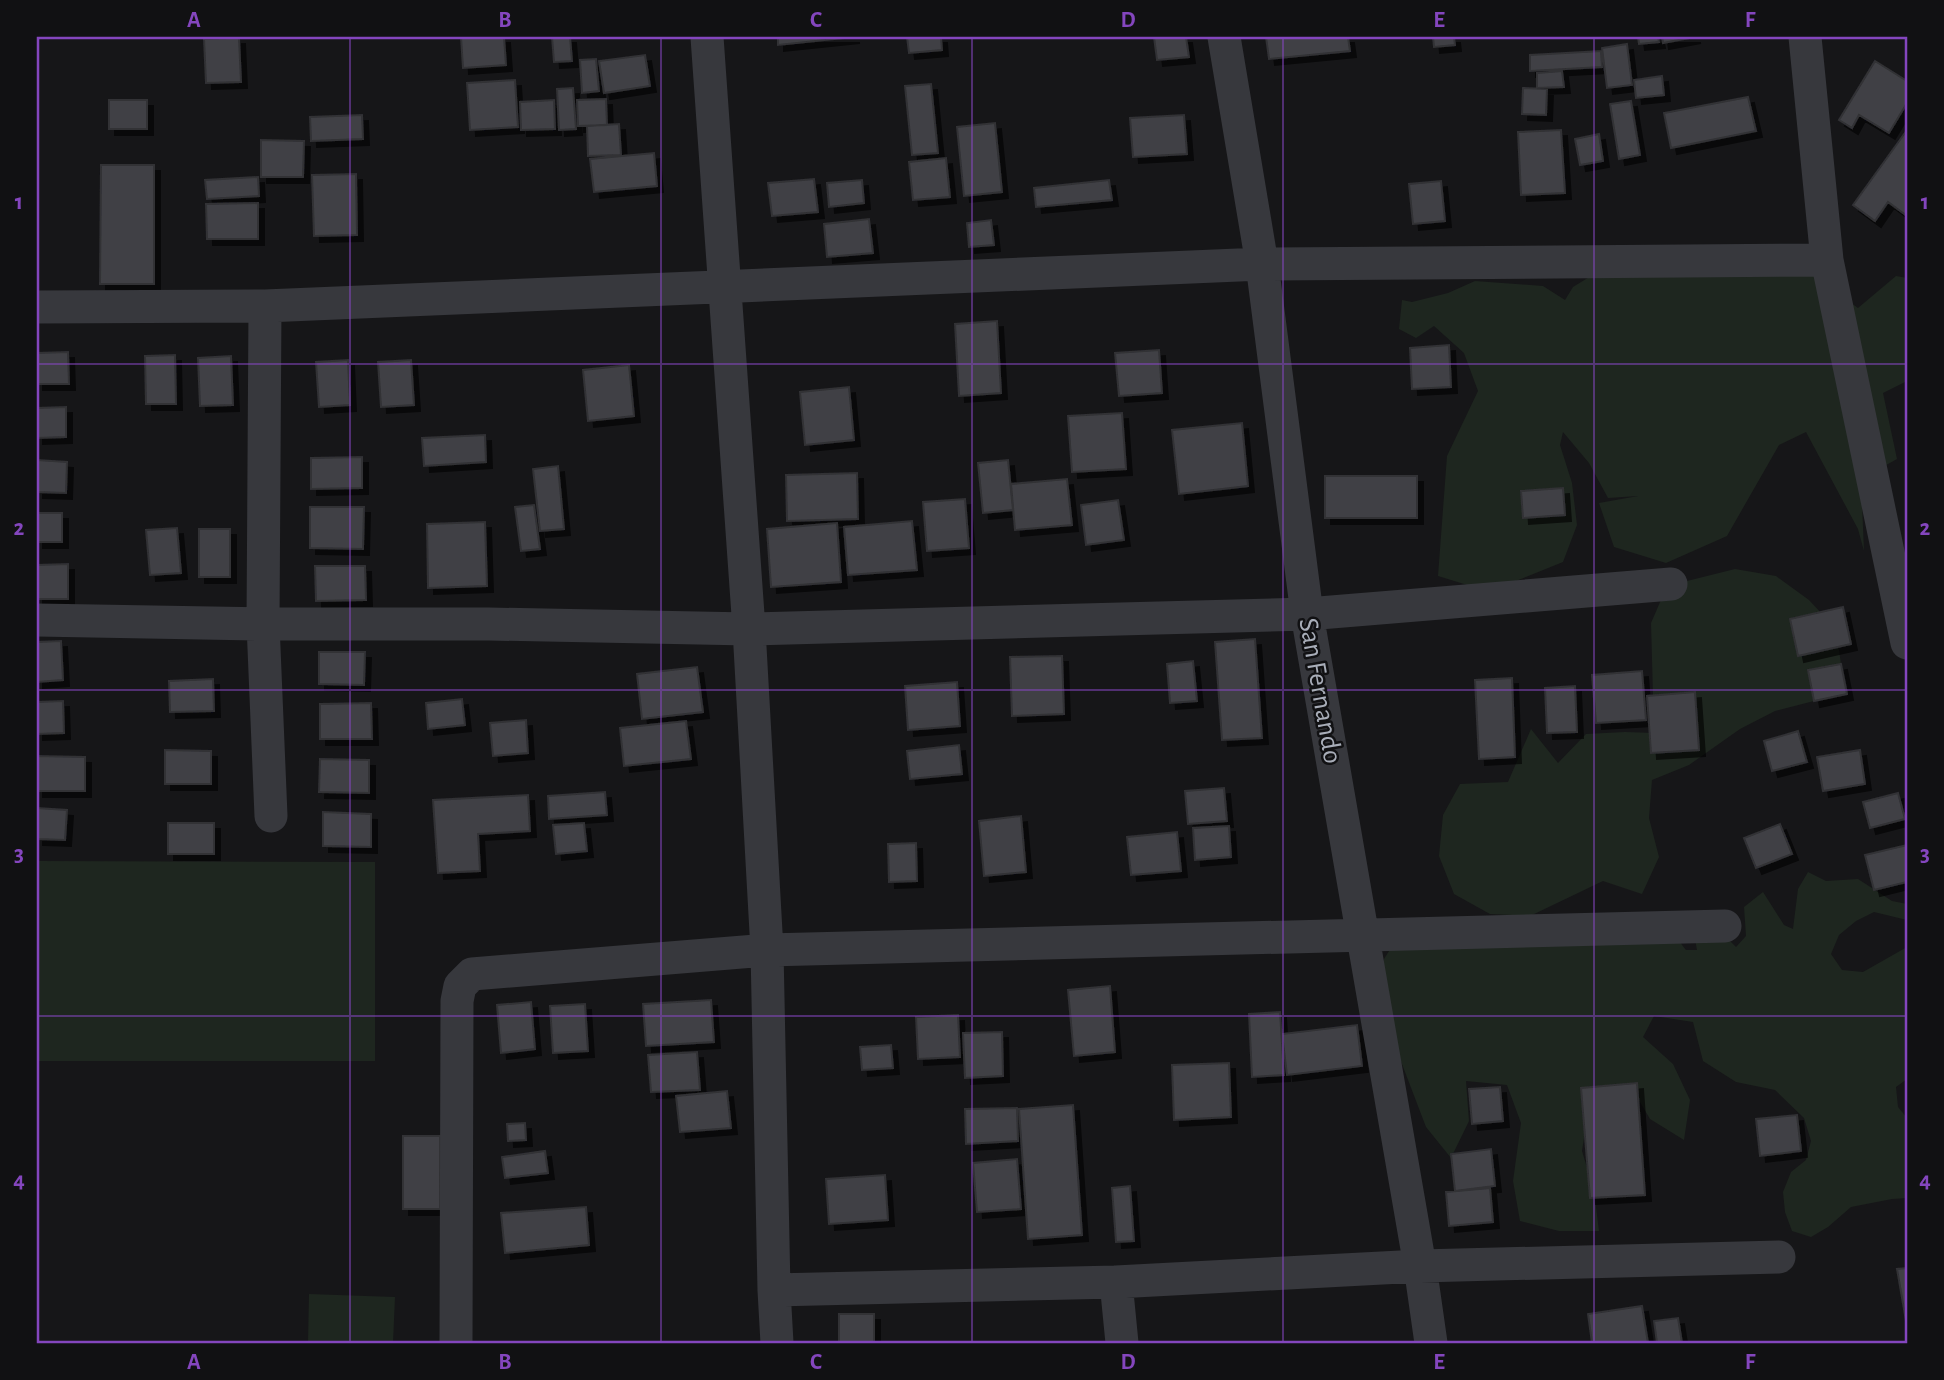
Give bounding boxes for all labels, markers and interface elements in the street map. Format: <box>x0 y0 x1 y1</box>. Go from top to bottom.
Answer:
text: A <box>187 9 201 32</box>
text: B <box>498 9 512 32</box>
text: C <box>810 9 822 32</box>
text: D <box>1120 9 1136 32</box>
text: E <box>1433 9 1445 32</box>
text: F <box>1745 9 1756 32</box>
text: 1 <box>15 191 23 214</box>
text: 1 <box>1921 191 1929 214</box>
text: 2 <box>14 517 25 540</box>
text: 2 <box>1920 517 1931 540</box>
street label: San Fernando <box>1293 616 1347 766</box>
text: 3 <box>14 843 24 866</box>
text: 3 <box>1920 843 1930 866</box>
text: 4 <box>13 1169 25 1192</box>
text: 4 <box>1919 1169 1931 1192</box>
text: A <box>187 1351 201 1374</box>
text: B <box>498 1351 512 1374</box>
text: C <box>810 1351 822 1374</box>
text: D <box>1120 1351 1136 1374</box>
text: E <box>1433 1351 1445 1374</box>
text: F <box>1745 1351 1756 1374</box>

